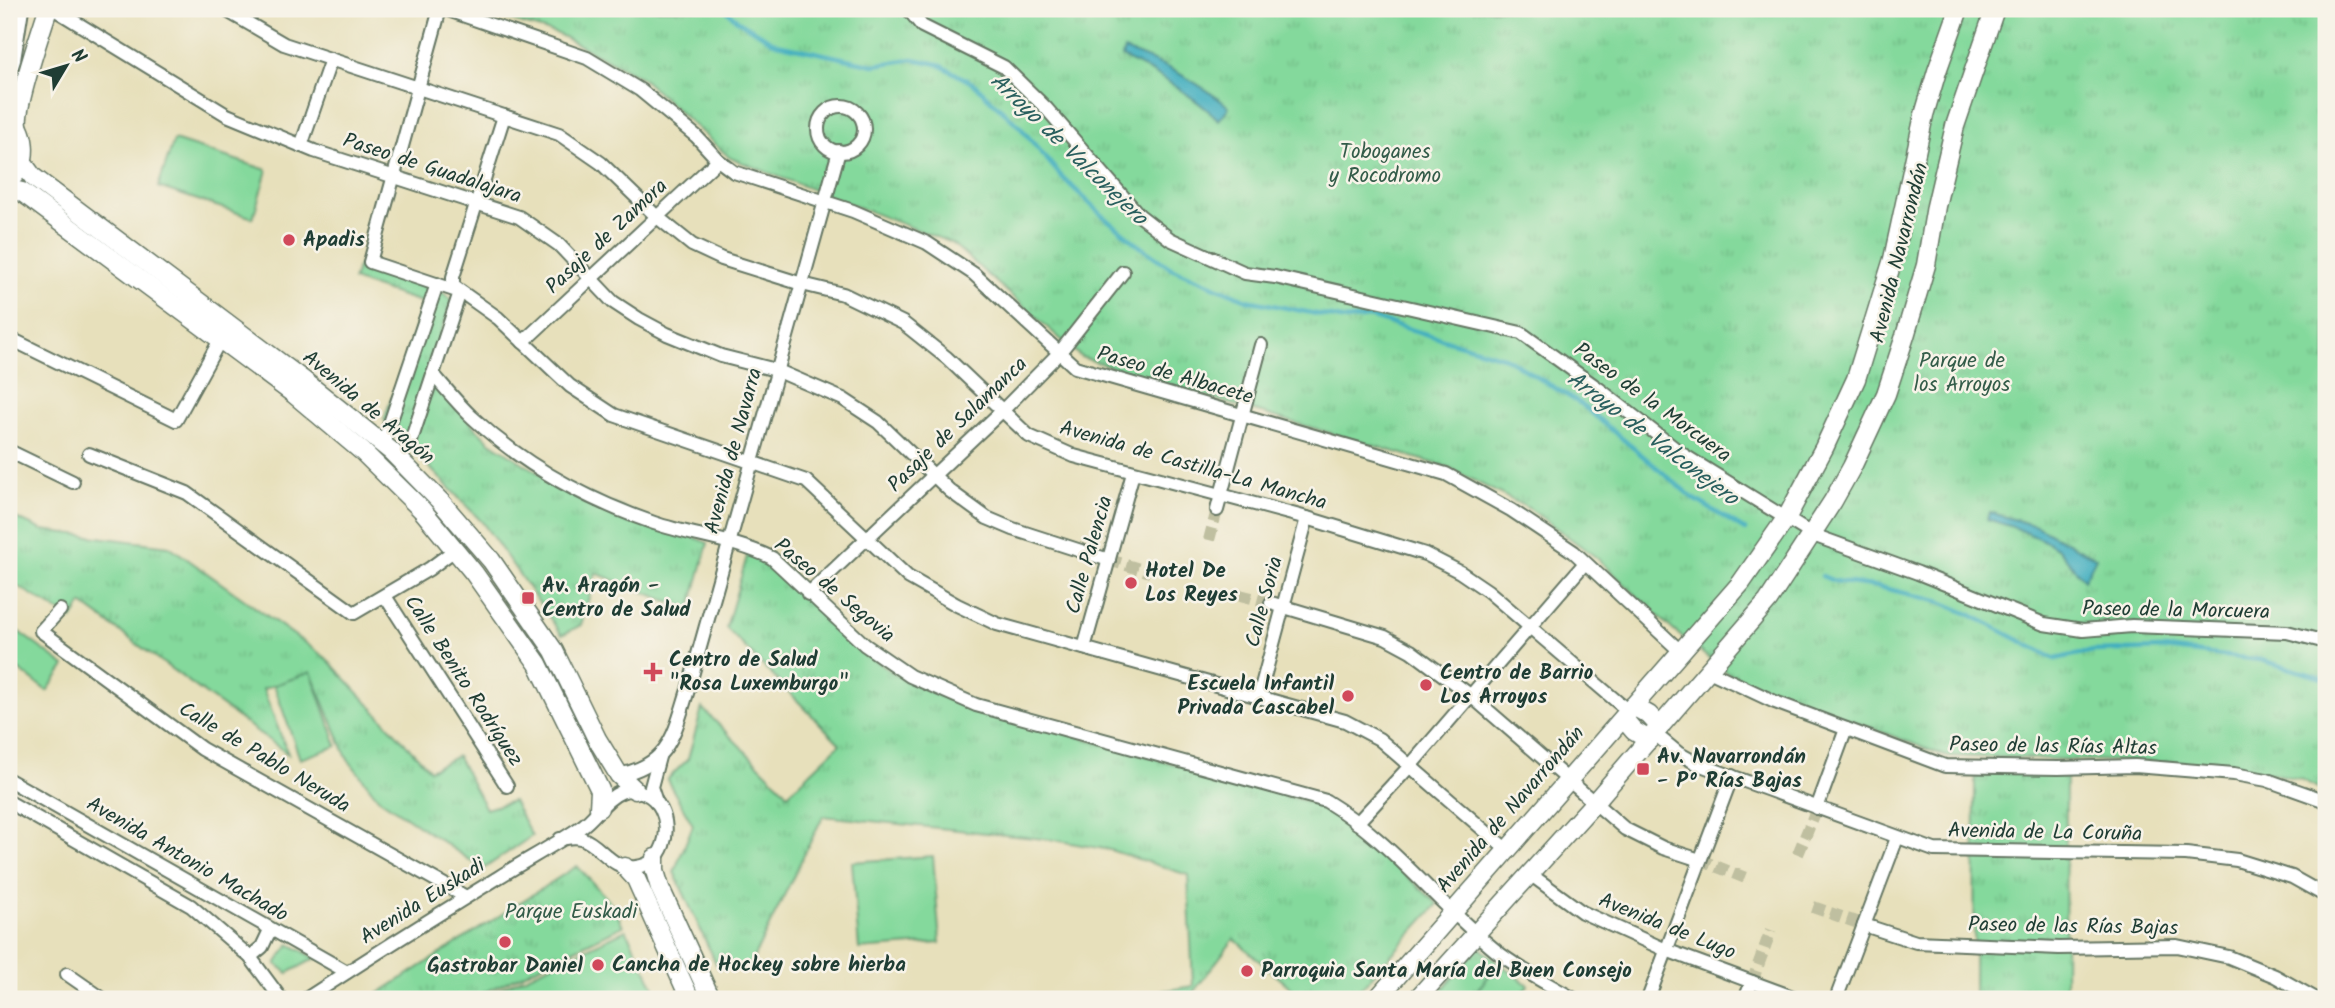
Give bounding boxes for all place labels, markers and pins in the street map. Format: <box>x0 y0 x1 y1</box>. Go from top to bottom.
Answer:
place label: Apadis <box>303 224 365 257</box>
marker: Apadis <box>281 232 297 248</box>
place label: Hotel De Los Reyes <box>1145 555 1238 612</box>
place label: Av. Aragón - Centro de Salud <box>542 570 691 627</box>
marker: Hotel De Los Reyes <box>1123 575 1139 591</box>
marker: Av. Aragón - Centro de Salud <box>520 590 536 606</box>
place label: Centro de Salud "Rosa Luxemburgo" <box>669 644 849 701</box>
place label: Centro de Barrio Los Arroyos <box>1440 657 1594 714</box>
marker: Centro de Salud "Rosa Luxemburgo" <box>643 662 663 682</box>
place label: Escuela Infantil Privada Cascabel <box>1178 668 1334 725</box>
marker: Centro de Barrio Los Arroyos <box>1418 677 1434 693</box>
marker: Escuela Infantil Privada Cascabel <box>1340 688 1356 704</box>
place label: Av. Navarrondán - Pº Rías Bajas <box>1657 741 1806 798</box>
marker: Av. Navarrondán - Pº Rías Bajas <box>1635 761 1651 777</box>
marker: Gastrobar Daniel <box>497 934 513 950</box>
place label: Cancha de Hockey sobre hierba <box>612 949 906 982</box>
place label: Gastrobar Daniel <box>427 950 583 983</box>
place label: Parroquia Santa María del Buen Consejo <box>1261 955 1632 988</box>
marker: Cancha de Hockey sobre hierba <box>590 957 606 973</box>
marker: Parroquia Santa María del Buen Consejo <box>1239 963 1255 979</box>

